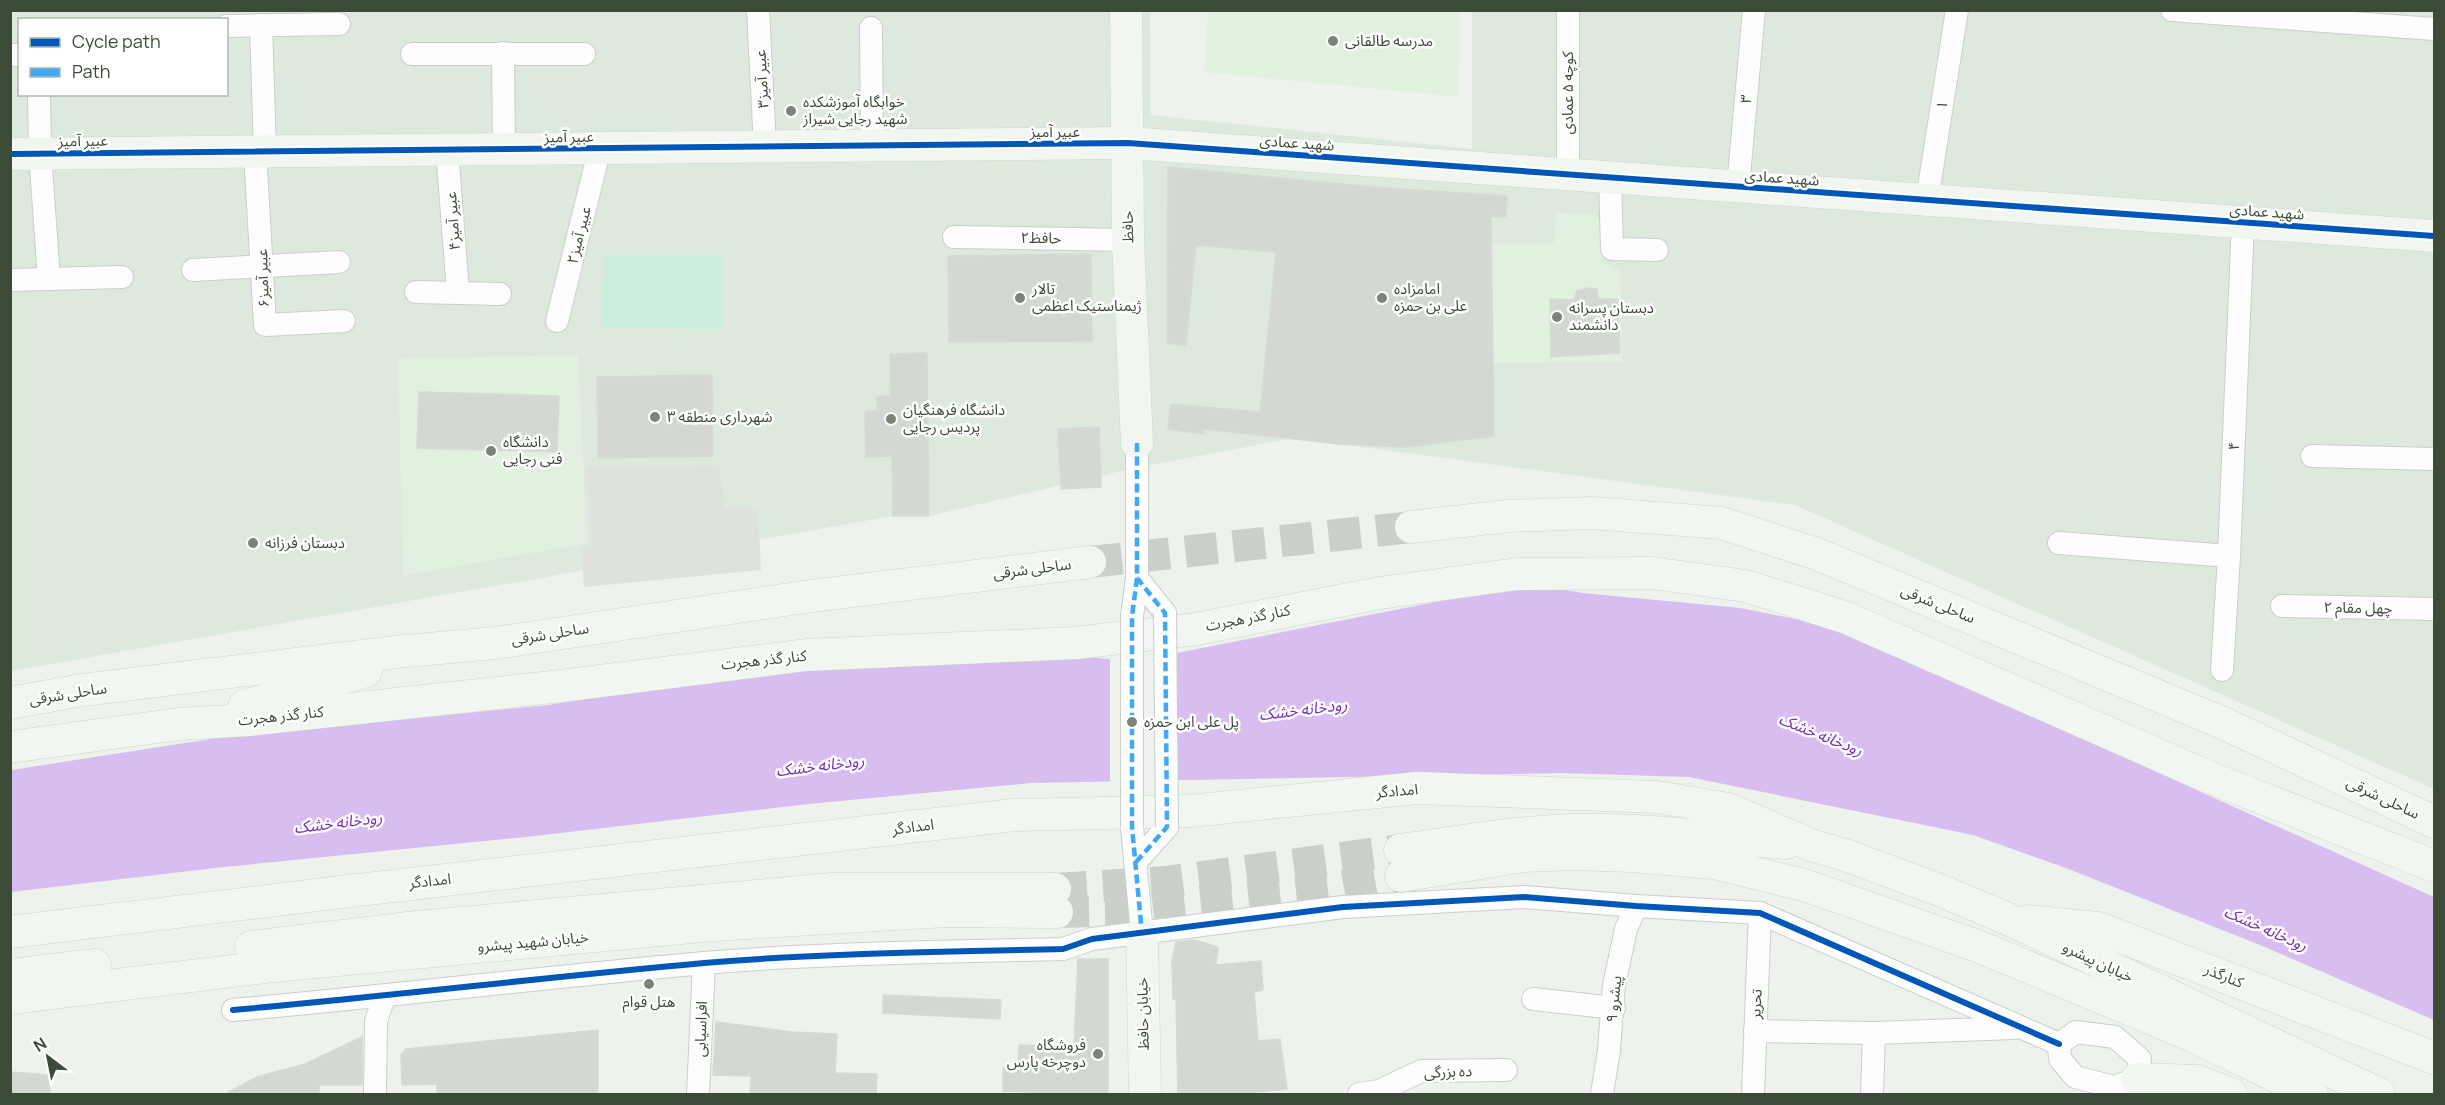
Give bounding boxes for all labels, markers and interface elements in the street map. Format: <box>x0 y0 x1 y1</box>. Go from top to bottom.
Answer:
legend <box>18 18 228 96</box>
text: Cycle path <box>72 29 161 53</box>
place label: مدرسه طالقانی <box>1345 30 1433 51</box>
marker: مدرسه طالقانی <box>1326 34 1340 48</box>
street label: ۳عبیر آمیز <box>749 49 774 109</box>
street label: کوچه ۵ عمادی <box>1557 51 1578 135</box>
text: Path <box>72 59 110 83</box>
place label: خوابگاه آموزشکده شهید رجایی شیراز <box>802 91 908 129</box>
street label: ۳ <box>1735 93 1756 104</box>
street label: ۱ <box>1930 99 1953 111</box>
marker: خوابگاه آموزشکده شهید رجایی شیراز <box>784 104 798 118</box>
street label: عبیر آمیز <box>1029 121 1081 142</box>
street label: عبیر آمیز <box>543 126 595 147</box>
street label: شهید عمادی <box>1259 129 1335 156</box>
street label: عبیر آمیز <box>57 130 109 151</box>
street label: شهید عمادی <box>1744 164 1820 191</box>
street label: ۴عبیر آمیز <box>440 191 465 251</box>
street label: شهید عمادی <box>2229 198 2305 225</box>
street label: ۲عبیر آمیز <box>561 203 596 266</box>
street label: حافظ <box>1117 210 1138 243</box>
street label: ۲حافظ <box>1020 227 1062 248</box>
street label: ۶عبیر آمیز <box>251 248 274 308</box>
place label: تالار ژیمناستیک اعظمی <box>1031 278 1142 316</box>
place label: امامزاده علی بن حمزه <box>1394 278 1467 316</box>
marker: تالار ژیمناستیک اعظمی <box>1013 291 1027 305</box>
marker: امامزاده علی بن حمزه <box>1375 291 1389 305</box>
place label: دبستان پسرانه دانشمند <box>1569 297 1654 335</box>
marker: دبستان پسرانه دانشمند <box>1550 310 1564 324</box>
place label: دانشگاه فرهنگیان پردیس رجایی <box>903 399 1005 437</box>
place label: شهرداری منطقه ۳ <box>667 406 773 427</box>
marker: شهرداری منطقه ۳ <box>648 410 662 424</box>
marker: دانشگاه فرهنگیان پردیس رجایی <box>884 412 898 426</box>
place label: دانشگاه فنی رجایی <box>503 431 563 469</box>
street label: ۴ <box>2223 441 2244 451</box>
marker: دانشگاه فنی رجایی <box>484 444 498 458</box>
place label: دبستان فرزانه <box>265 532 345 553</box>
marker: دبستان فرزانه <box>246 536 260 550</box>
street label: ساحلی شرقی <box>992 553 1072 584</box>
street label: ساحلی شرقی <box>1898 579 1979 628</box>
street label: چهل مقام ۲ <box>2323 596 2393 620</box>
street label: کنار گذر هجرت <box>1204 599 1293 636</box>
street label: ساحلی شرقی <box>510 617 591 650</box>
street label: کنار گذر هجرت <box>720 644 809 674</box>
street label: ساحلی شرقی <box>28 677 109 710</box>
water label: رودخانه خشک <box>1258 693 1348 725</box>
street label: کنار گذر هجرت <box>237 700 326 730</box>
water label: رودخانه خشک <box>1776 707 1866 761</box>
place label: پل علی ابن حمزه <box>1144 711 1239 732</box>
marker: پل علی ابن حمزه <box>1125 715 1139 729</box>
water label: رودخانه خشک <box>775 749 865 781</box>
street label: ساحلی شرقی <box>2343 771 2423 824</box>
street label: امدادگر <box>1374 778 1419 803</box>
water label: رودخانه خشک <box>293 806 383 838</box>
street label: امدادگر <box>890 814 935 840</box>
street label: امدادگر <box>407 868 452 893</box>
water label: رودخانه خشک <box>2221 900 2311 956</box>
street label: خیابان شهید پیشرو <box>476 926 590 957</box>
street label: خیابان پیشرو <box>2059 936 2137 987</box>
street label: کنارگذر <box>2201 958 2248 993</box>
street label: پیشرو ۹ <box>1601 974 1627 1023</box>
marker: هتل قوام <box>642 977 656 991</box>
street label: خیابان حافظ <box>1131 977 1154 1051</box>
street label: تحریر <box>1744 988 1767 1020</box>
place label: هتل قوام <box>623 991 675 1013</box>
street label: افراسیابی <box>689 1001 712 1057</box>
north arrow <box>18 1027 78 1087</box>
text: N <box>29 1032 51 1057</box>
place label: فروشگاه دوچرخه پارس <box>1007 1034 1086 1072</box>
marker: فروشگاه دوچرخه پارس <box>1091 1047 1105 1061</box>
street label: ده بزرگی <box>1423 1060 1473 1083</box>

